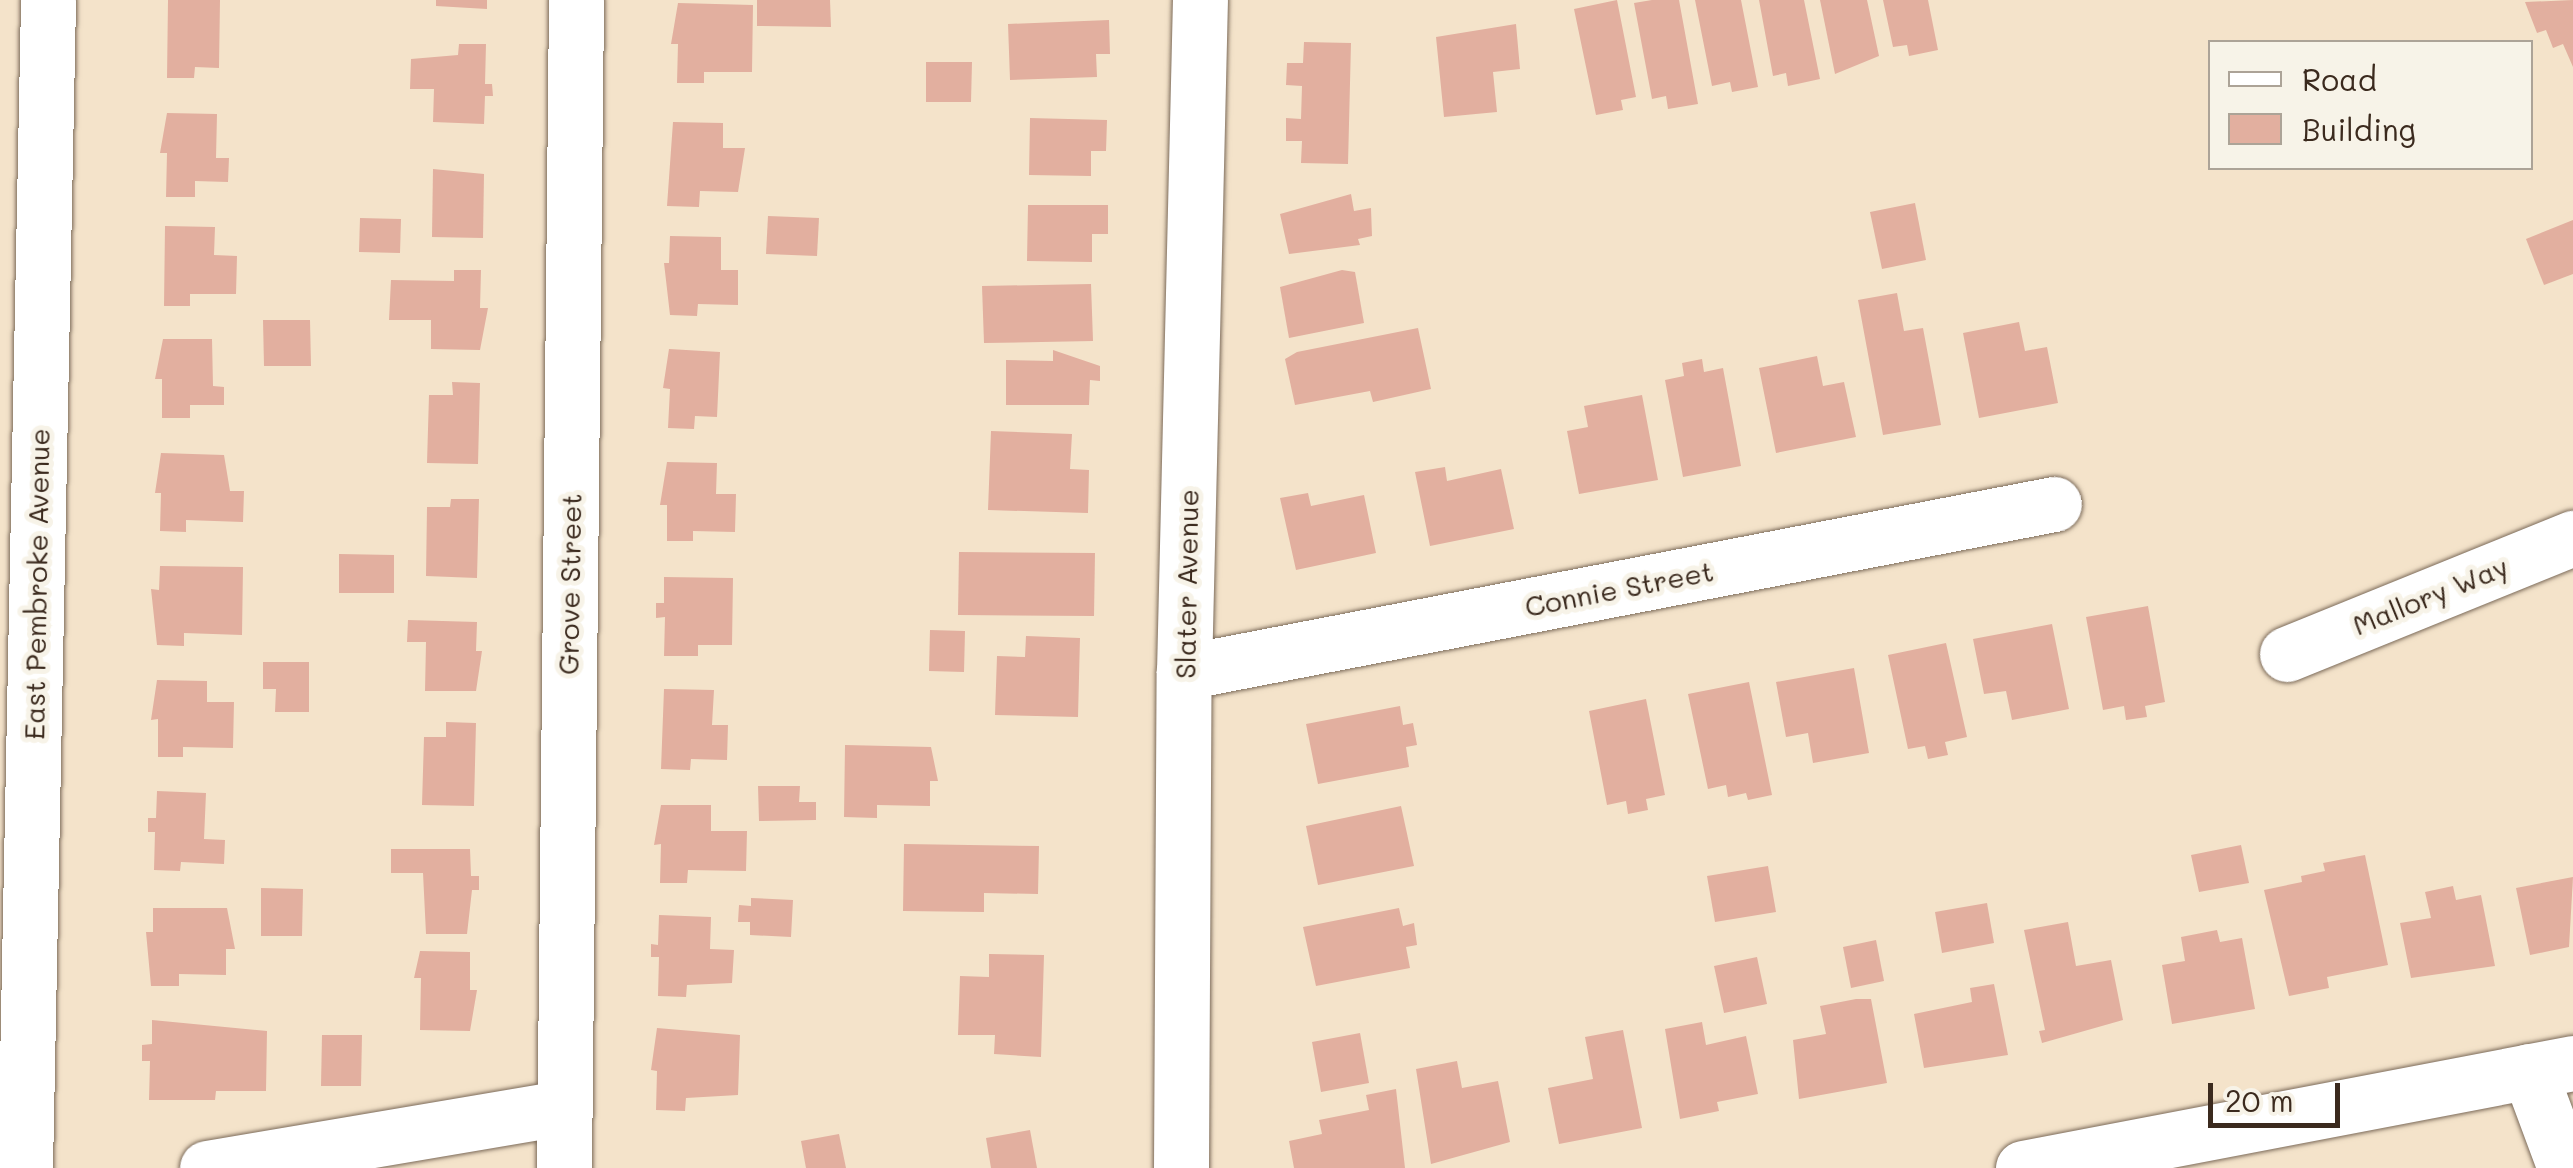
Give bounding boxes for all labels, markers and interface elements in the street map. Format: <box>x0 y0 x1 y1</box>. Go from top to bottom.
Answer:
legend <box>2208 40 2533 170</box>
text: Road <box>2302 59 2377 99</box>
text: Building <box>2302 109 2416 149</box>
street label: East Pembroke Avenue <box>16 428 56 740</box>
street label: Slater Avenue <box>1168 489 1204 679</box>
street label: Grove Street <box>551 493 587 675</box>
street label: Mallory Way <box>2347 549 2513 641</box>
street label: Connie Street <box>1522 553 1716 623</box>
scale bar <box>2213 1063 2346 1125</box>
text: 20 m <box>2225 1080 2294 1120</box>

